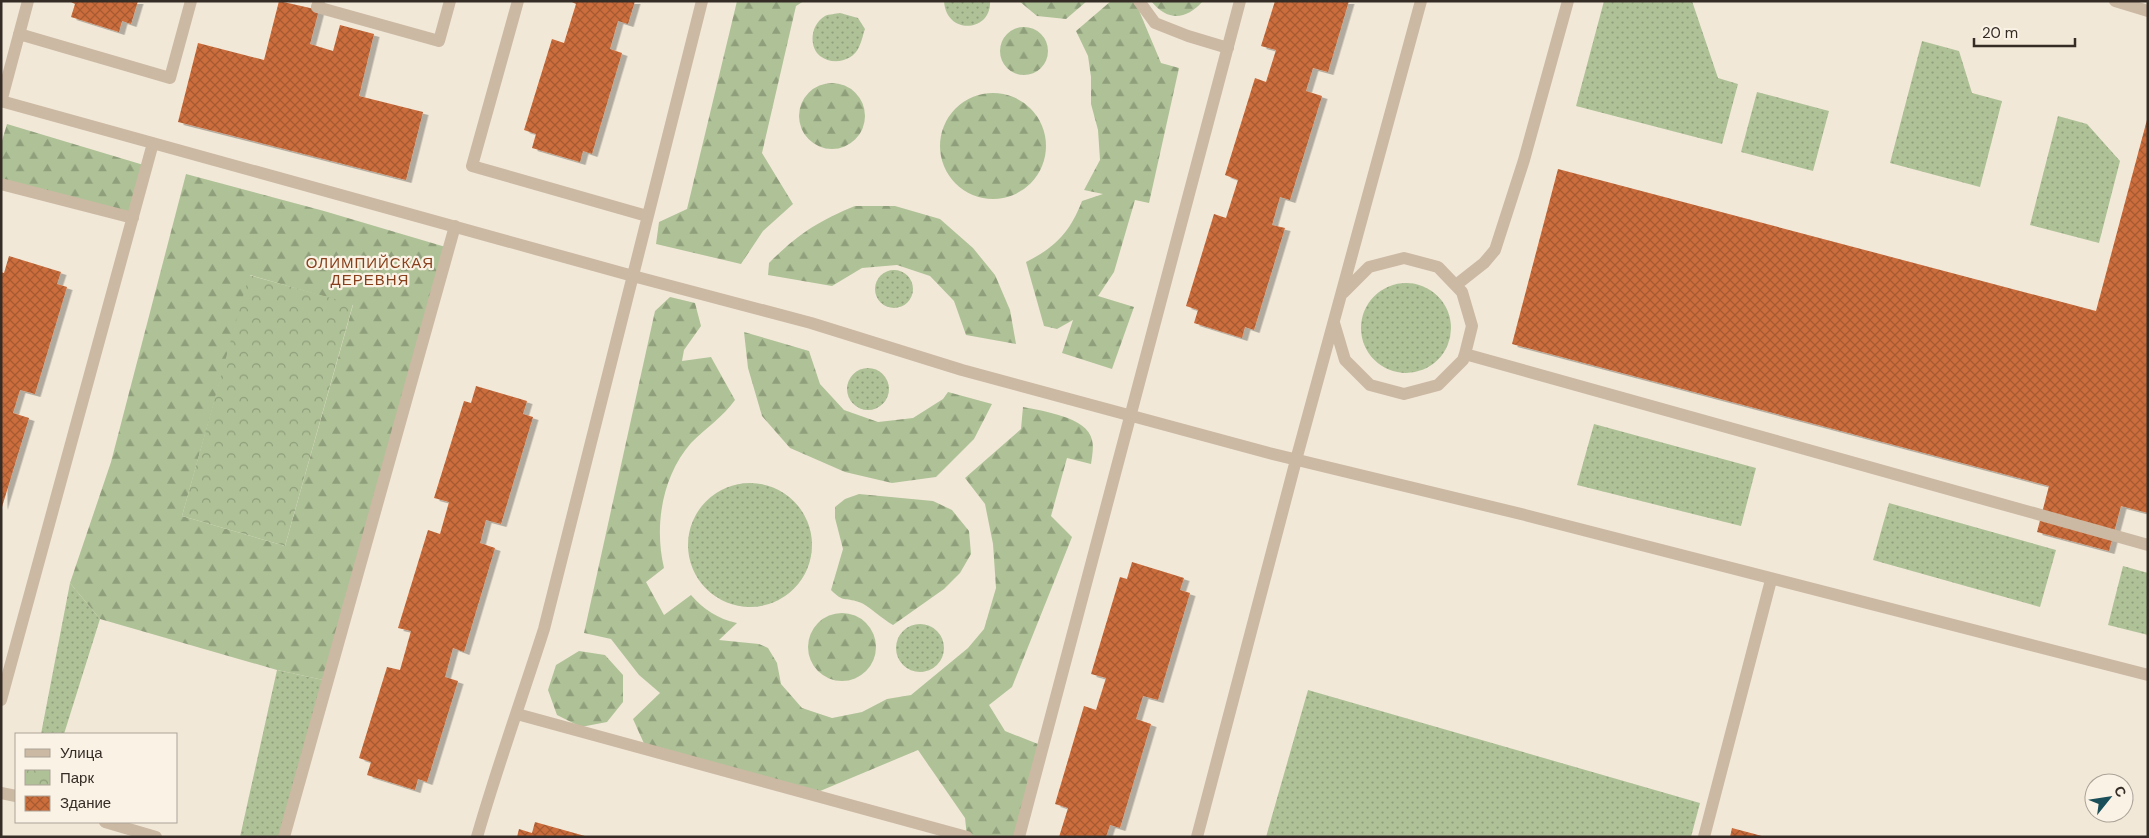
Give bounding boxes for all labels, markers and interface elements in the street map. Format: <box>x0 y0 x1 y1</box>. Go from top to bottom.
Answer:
scale bar <box>1974 15 2075 47</box>
text: 20 m <box>1982 23 2018 43</box>
district label: ОЛИМПИЙСКАЯ ДЕРЕВНЯ <box>306 253 434 290</box>
legend <box>15 733 178 823</box>
text: Улица <box>60 743 103 763</box>
text: Парк <box>60 768 94 788</box>
north arrow <box>2084 773 2134 823</box>
text: С <box>2110 783 2131 800</box>
text: Здание <box>60 793 111 813</box>

